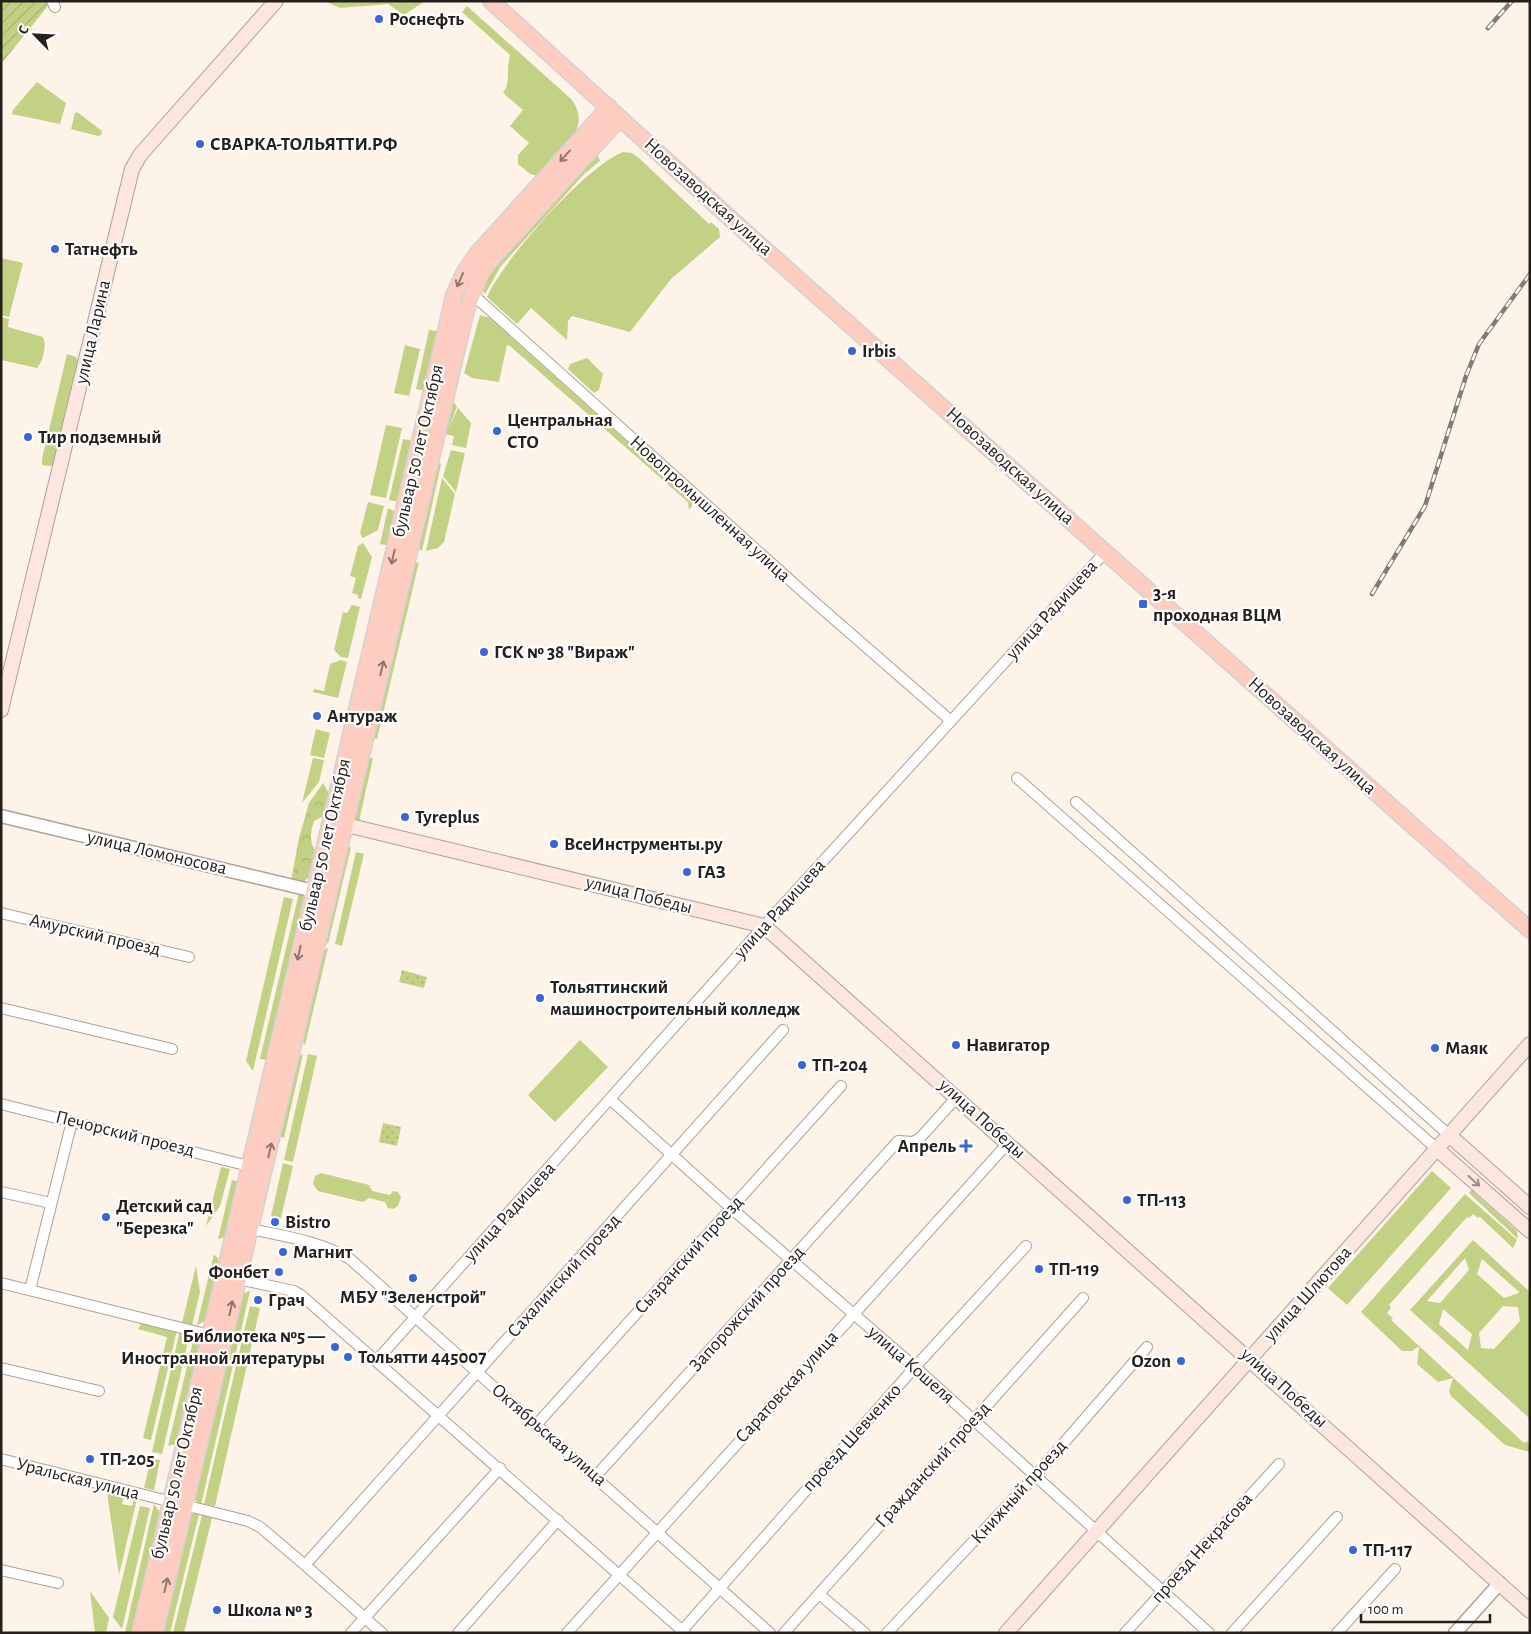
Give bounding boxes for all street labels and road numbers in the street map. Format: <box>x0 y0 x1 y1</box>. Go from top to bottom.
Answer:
street label: Новозаводская улица <box>640 135 776 260</box>
street label: улица Ларина <box>72 278 114 387</box>
street label: бульвар 50 лет Октября <box>389 363 447 539</box>
street label: Новозаводская улица <box>942 404 1078 529</box>
street label: Новопромышленная улица <box>626 432 794 586</box>
street label: улица Радищева <box>1002 557 1101 664</box>
street label: Новозаводская улица <box>1244 674 1380 799</box>
street label: бульвар 50 лет Октября <box>296 757 354 933</box>
street label: улица Ломоносова <box>84 827 229 878</box>
street label: улица Радищева <box>730 856 829 963</box>
street label: улица Победы <box>583 872 694 917</box>
street label: Амурский проезд <box>27 911 163 959</box>
street label: улица Победы <box>934 1075 1029 1163</box>
street label: Печорский проезд <box>54 1108 196 1160</box>
street label: улица Радищева <box>460 1159 559 1266</box>
street label: Сызранский проезд <box>631 1192 747 1318</box>
street label: Сахалинский проезд <box>504 1211 624 1341</box>
street label: Запорожский проезд <box>686 1243 808 1375</box>
street label: улица Шлютова <box>1260 1243 1356 1346</box>
street label: улица Кошеля <box>863 1322 958 1408</box>
street label: Саратовская улица <box>732 1327 842 1447</box>
street label: улица Победы <box>1236 1344 1331 1432</box>
street label: Октябрьская улица <box>488 1380 610 1490</box>
street label: проезд Шевченко <box>799 1380 905 1496</box>
street label: бульвар 50 лет Октября <box>148 1385 206 1561</box>
street label: Гражданский проезд <box>872 1399 994 1531</box>
street label: Книжный проезд <box>968 1436 1070 1548</box>
street label: Уральская улица <box>14 1454 142 1504</box>
street label: проезд Некрасова <box>1148 1489 1256 1607</box>

